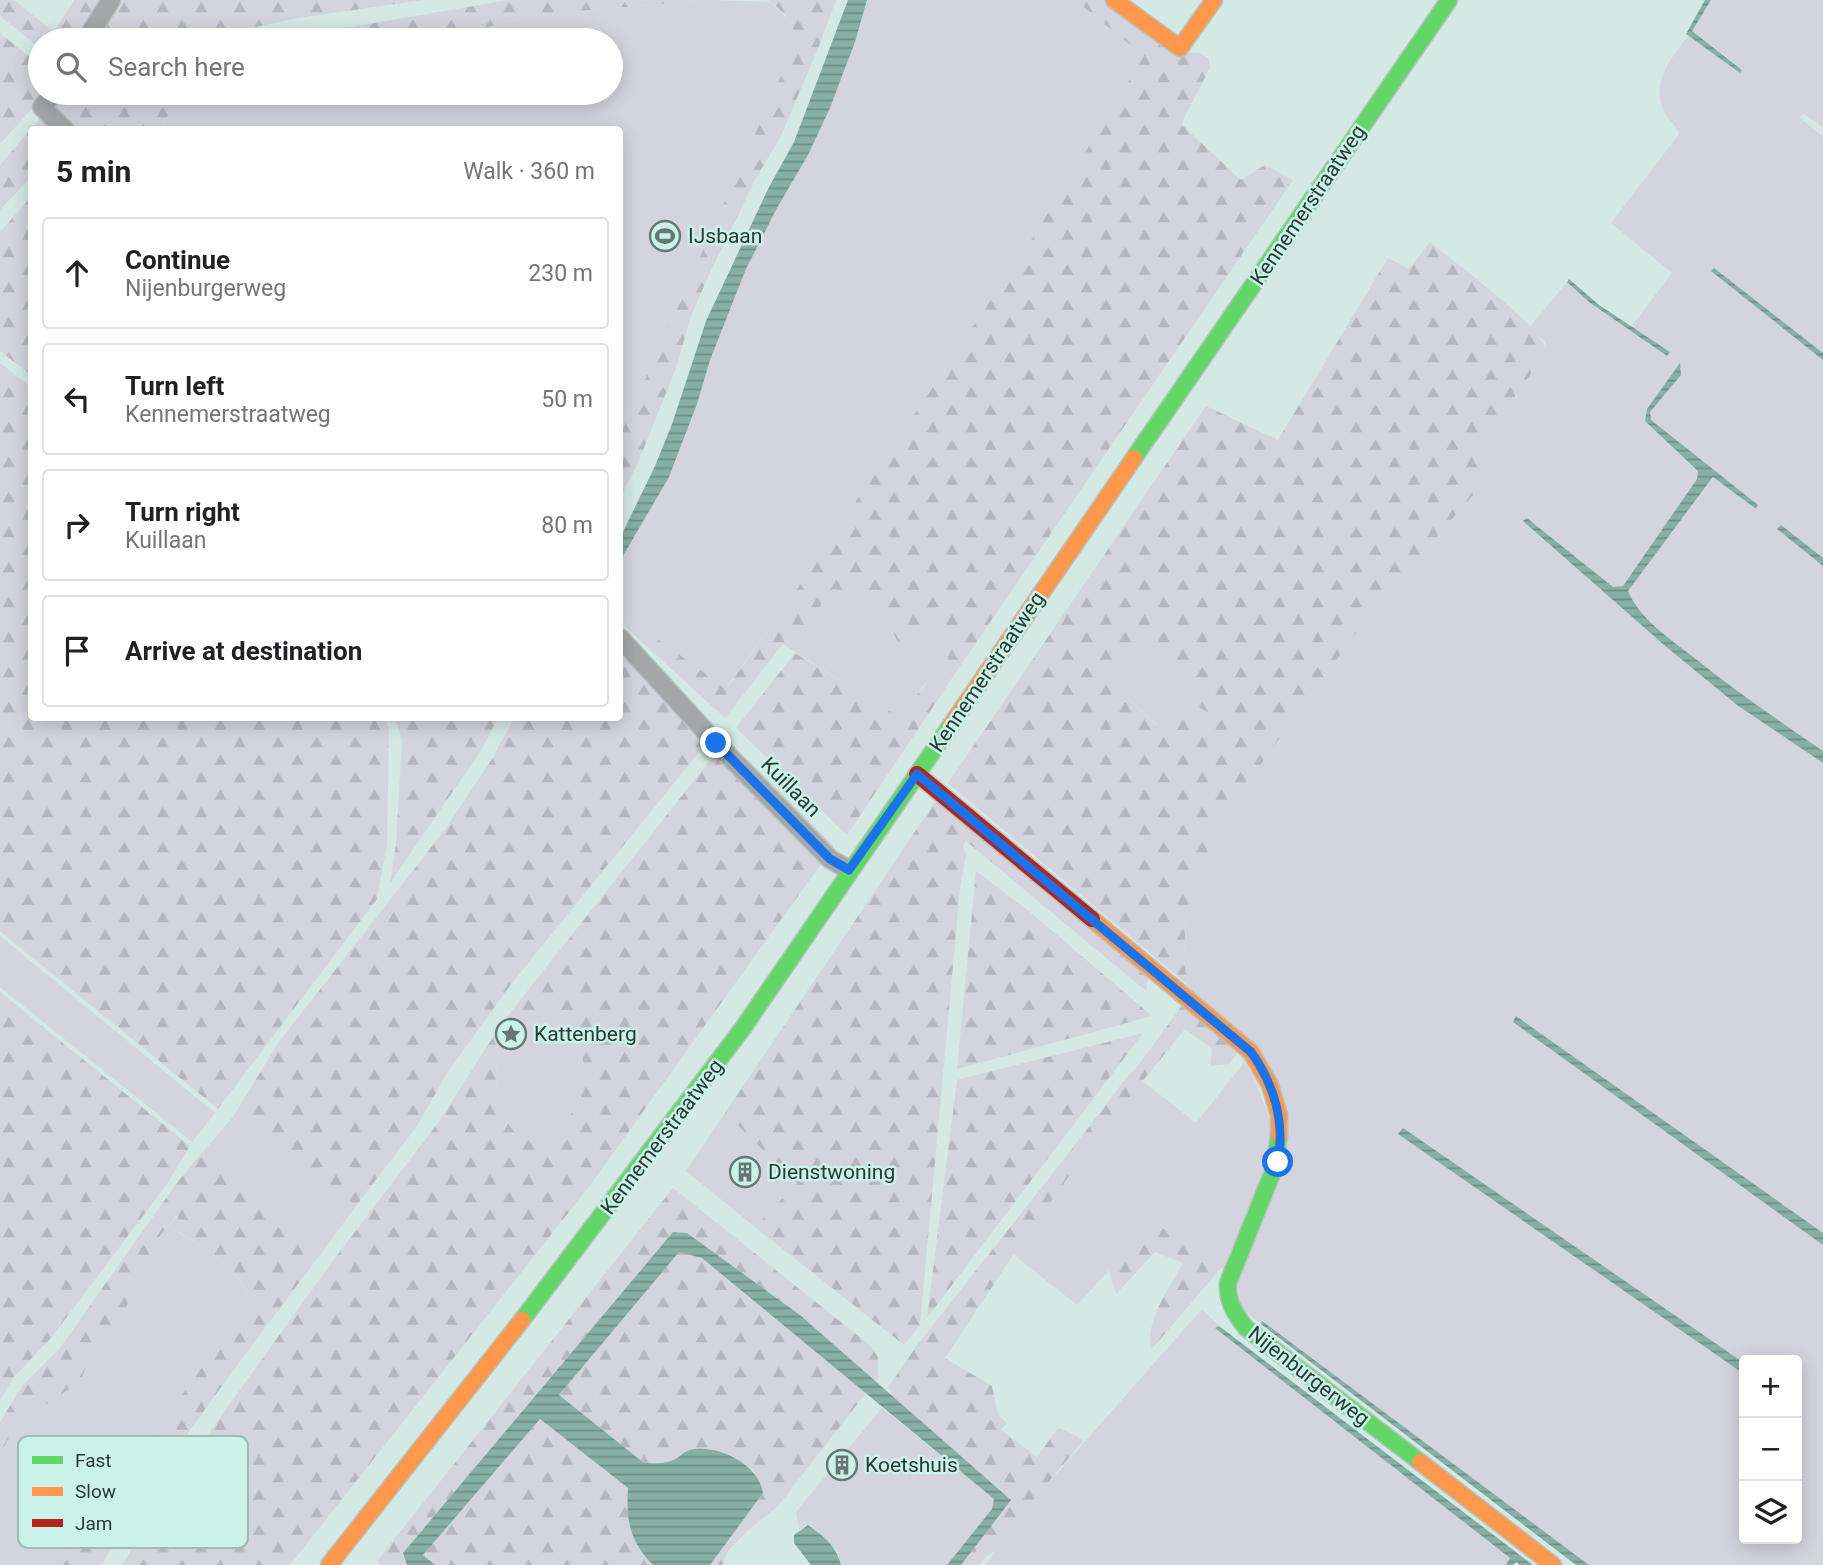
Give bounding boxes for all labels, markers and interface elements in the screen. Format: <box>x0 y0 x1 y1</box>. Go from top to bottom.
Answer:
search box <box>28 28 623 105</box>
icon: search <box>52 48 90 86</box>
text: Search here <box>108 52 245 82</box>
street label: Kennemerstraatweg <box>1246 120 1370 290</box>
text: 5 min <box>56 154 131 189</box>
text: Walk · 360 m <box>463 158 595 185</box>
sports icon: IJsbaan <box>648 219 682 253</box>
place label: IJsbaan <box>688 224 762 248</box>
text: Continue <box>125 245 230 275</box>
icon: ahead <box>58 254 96 292</box>
text: 230 m <box>528 260 593 287</box>
text: Nijenburgerweg <box>125 275 286 302</box>
text: Turn left <box>125 371 224 401</box>
icon: left <box>58 380 96 418</box>
text: 50 m <box>541 386 593 413</box>
text: Kennemerstraatweg <box>125 401 331 428</box>
text: Turn right <box>125 497 240 527</box>
icon: right <box>58 506 96 544</box>
text: 80 m <box>541 512 593 539</box>
text: Kuillaan <box>125 527 206 554</box>
street label: Kennemerstraatweg <box>925 587 1049 757</box>
icon: arrive <box>58 632 96 670</box>
text: Arrive at destination <box>125 636 362 666</box>
route end <box>700 727 731 758</box>
street label: Kuillaan <box>756 752 826 822</box>
place icon: Kattenberg <box>494 1017 528 1051</box>
place label: Kattenberg <box>534 1022 637 1046</box>
street label: Kennemerstraatweg <box>596 1055 728 1219</box>
route start <box>1262 1146 1293 1177</box>
building icon: Dienstwoning <box>728 1155 762 1189</box>
place label: Dienstwoning <box>768 1160 895 1184</box>
street label: Nijenburgerweg <box>1244 1321 1374 1431</box>
map controls <box>1739 1355 1802 1544</box>
button: + <box>1739 1355 1802 1418</box>
button: − <box>1739 1418 1802 1481</box>
legend <box>18 1436 248 1548</box>
building icon: Koetshuis <box>825 1448 859 1482</box>
text: Fast <box>75 1449 112 1472</box>
place label: Koetshuis <box>865 1453 958 1477</box>
text: Slow <box>75 1480 116 1503</box>
button: layers <box>1739 1481 1802 1544</box>
text: Jam <box>75 1512 112 1535</box>

